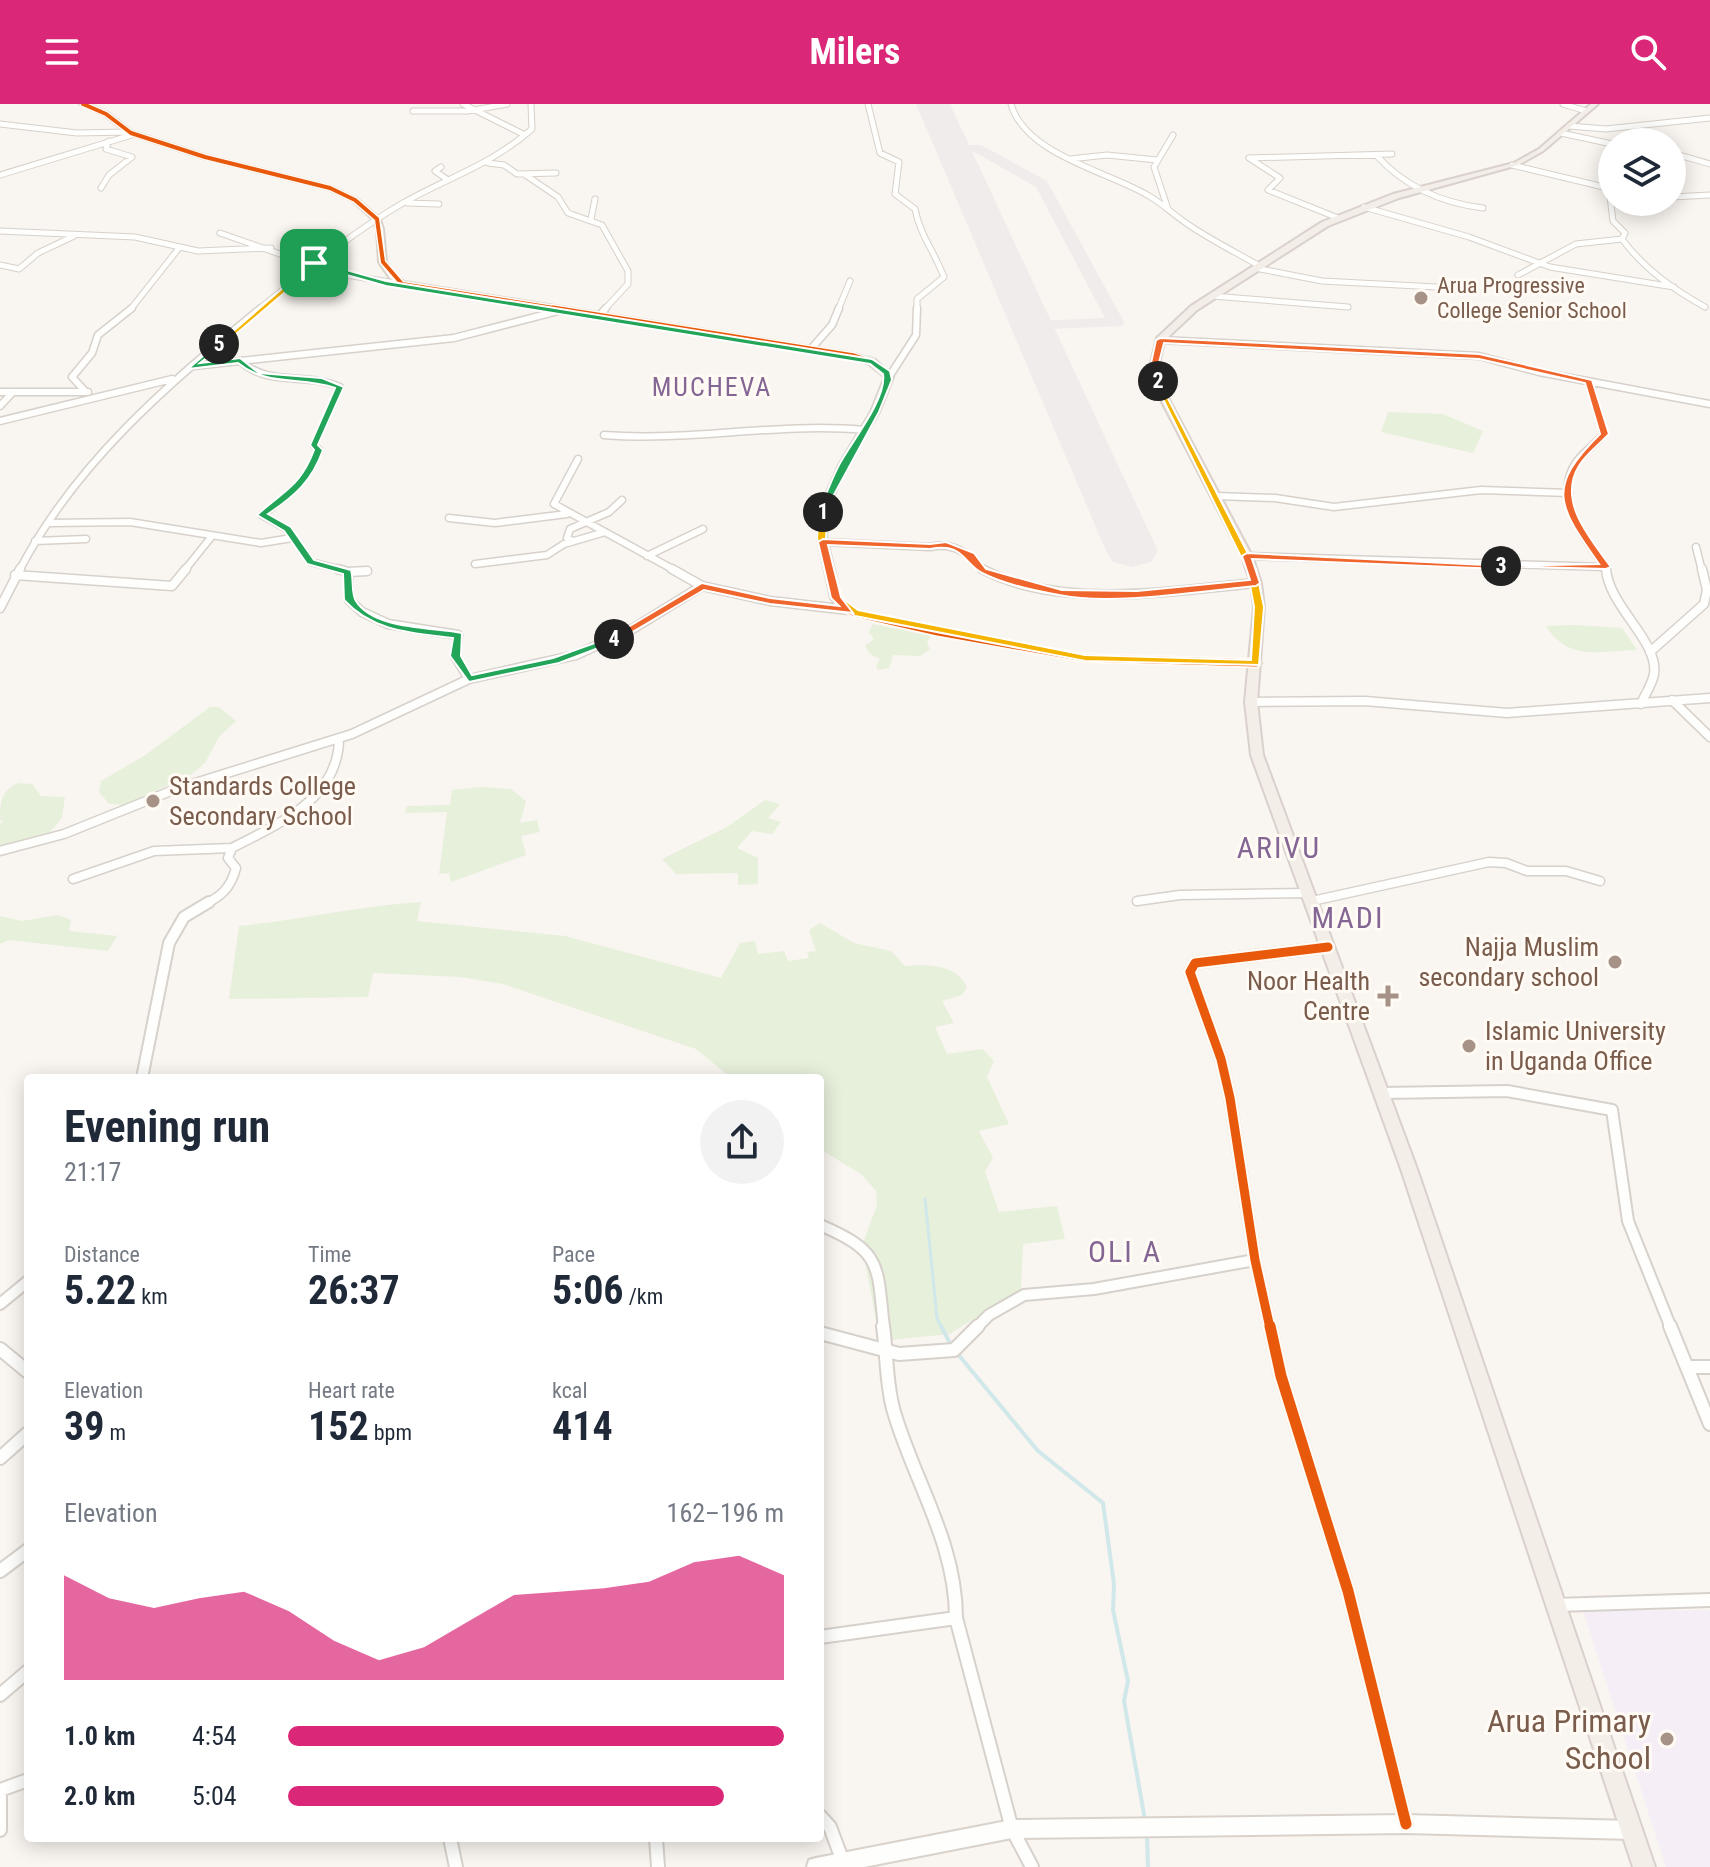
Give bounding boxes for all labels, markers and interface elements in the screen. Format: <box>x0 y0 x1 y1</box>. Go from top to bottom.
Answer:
icon: menu <box>40 30 84 74</box>
icon: search <box>1626 30 1670 74</box>
text: Milers <box>810 31 900 73</box>
map controls <box>1598 128 1686 216</box>
button: layers <box>1598 128 1686 216</box>
pin <box>280 229 348 297</box>
icon: arrive <box>292 241 336 285</box>
place label: Arua Progressive College Senior School <box>1437 273 1627 323</box>
marker: Arua Progressive College Senior School <box>1412 289 1430 307</box>
pin: 5 <box>199 324 239 364</box>
text: 5 <box>213 331 225 356</box>
pin: 2 <box>1138 361 1178 401</box>
text: 2 <box>1152 368 1164 393</box>
district label: MUCHEVA <box>652 372 772 402</box>
pin: 1 <box>803 492 843 532</box>
text: 1 <box>817 499 829 524</box>
pin: 3 <box>1481 546 1521 586</box>
text: 3 <box>1495 553 1507 578</box>
pin: 4 <box>594 619 634 659</box>
text: 4 <box>608 626 620 651</box>
place label: Standards College Secondary School <box>169 771 356 831</box>
marker: Standards College Secondary School <box>144 792 162 810</box>
district label: ARIVU <box>1237 830 1321 865</box>
district label: MADI <box>1312 900 1384 935</box>
place label: Najja Muslim secondary school <box>1419 932 1599 992</box>
marker: Najja Muslim secondary school <box>1606 953 1624 971</box>
place label: Noor Health Centre <box>1247 966 1370 1026</box>
marker: Noor Health Centre <box>1377 985 1399 1007</box>
place label: Islamic University in Uganda Office <box>1485 1016 1666 1076</box>
marker: Islamic University in Uganda Office <box>1460 1037 1478 1055</box>
button: share <box>700 1100 784 1184</box>
text: Evening run <box>64 1101 270 1153</box>
text: 21:17 <box>64 1157 121 1187</box>
district label: OLI A <box>1088 1234 1162 1269</box>
text: Distance <box>64 1242 140 1267</box>
text: Time <box>308 1242 351 1267</box>
text: Pace <box>552 1242 595 1267</box>
text: 5.22 <box>64 1267 136 1314</box>
text: 26:37 <box>308 1267 400 1314</box>
text: 5:06 <box>552 1267 624 1314</box>
text: km <box>136 1284 168 1309</box>
text: /km <box>624 1284 663 1309</box>
text: Elevation <box>64 1378 143 1403</box>
text: Heart rate <box>308 1378 395 1403</box>
text: kcal <box>552 1378 587 1403</box>
text: 39 <box>64 1403 104 1450</box>
text: 152 <box>308 1403 369 1450</box>
text: 414 <box>552 1403 613 1450</box>
text: m <box>104 1420 126 1445</box>
text: bpm <box>369 1420 412 1445</box>
text: Elevation <box>64 1498 158 1528</box>
text: 162–196 m <box>667 1498 784 1528</box>
place label: Arua Primary School <box>1487 1702 1651 1777</box>
text: 1.0 km <box>64 1721 136 1751</box>
text: 4:54 <box>192 1721 237 1751</box>
marker: Arua Primary School <box>1658 1730 1676 1748</box>
text: 2.0 km <box>64 1781 136 1811</box>
text: 5:04 <box>192 1781 237 1811</box>

